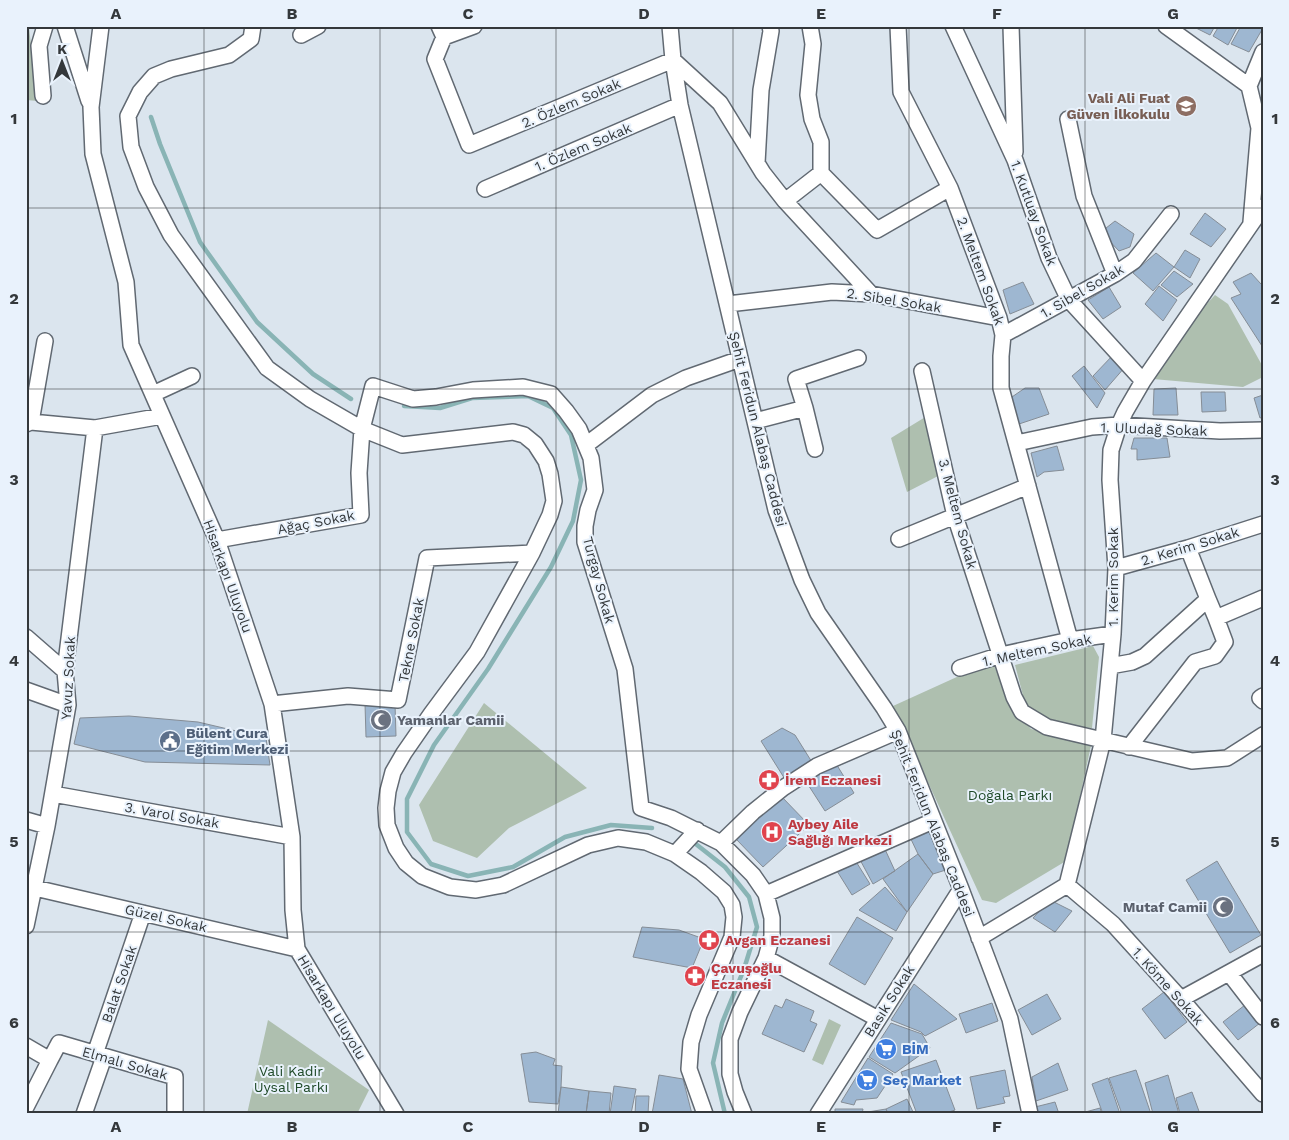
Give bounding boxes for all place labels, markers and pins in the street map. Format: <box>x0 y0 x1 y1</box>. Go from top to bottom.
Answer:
place label: Vali Ali Fuat Güven İlkokulu <box>1066 90 1170 122</box>
school or university icon: Vali Ali Fuat Güven İlkokulu <box>1174 94 1198 118</box>
mosque icon: Yamanlar Camii <box>369 708 393 732</box>
place label: Yamanlar Camii <box>397 712 504 728</box>
place label: Bülent Cura Eğitim Merkezi <box>186 725 289 757</box>
public building icon: Bülent Cura Eğitim Merkezi <box>158 729 182 753</box>
pharmacy icon: İrem Eczanesi <box>757 768 781 792</box>
place label: İrem Eczanesi <box>785 772 881 788</box>
place label: Aybey Aile Sağlığı Merkezi <box>788 816 892 848</box>
hospital icon: Aybey Aile Sağlığı Merkezi <box>760 820 784 844</box>
mosque icon: Mutaf Camii <box>1211 895 1235 919</box>
place label: Mutaf Camii <box>1123 899 1207 915</box>
pharmacy icon: Avgan Eczanesi <box>697 928 721 952</box>
place label: Avgan Eczanesi <box>725 932 831 948</box>
place label: Çavuşoğlu Eczanesi <box>711 960 782 992</box>
pharmacy icon: Çavuşoğlu Eczanesi <box>683 964 707 988</box>
supermarket icon: BİM <box>874 1037 898 1061</box>
place label: BİM <box>902 1041 929 1057</box>
supermarket icon: Seç Market <box>855 1068 879 1092</box>
place label: Seç Market <box>883 1072 961 1088</box>

